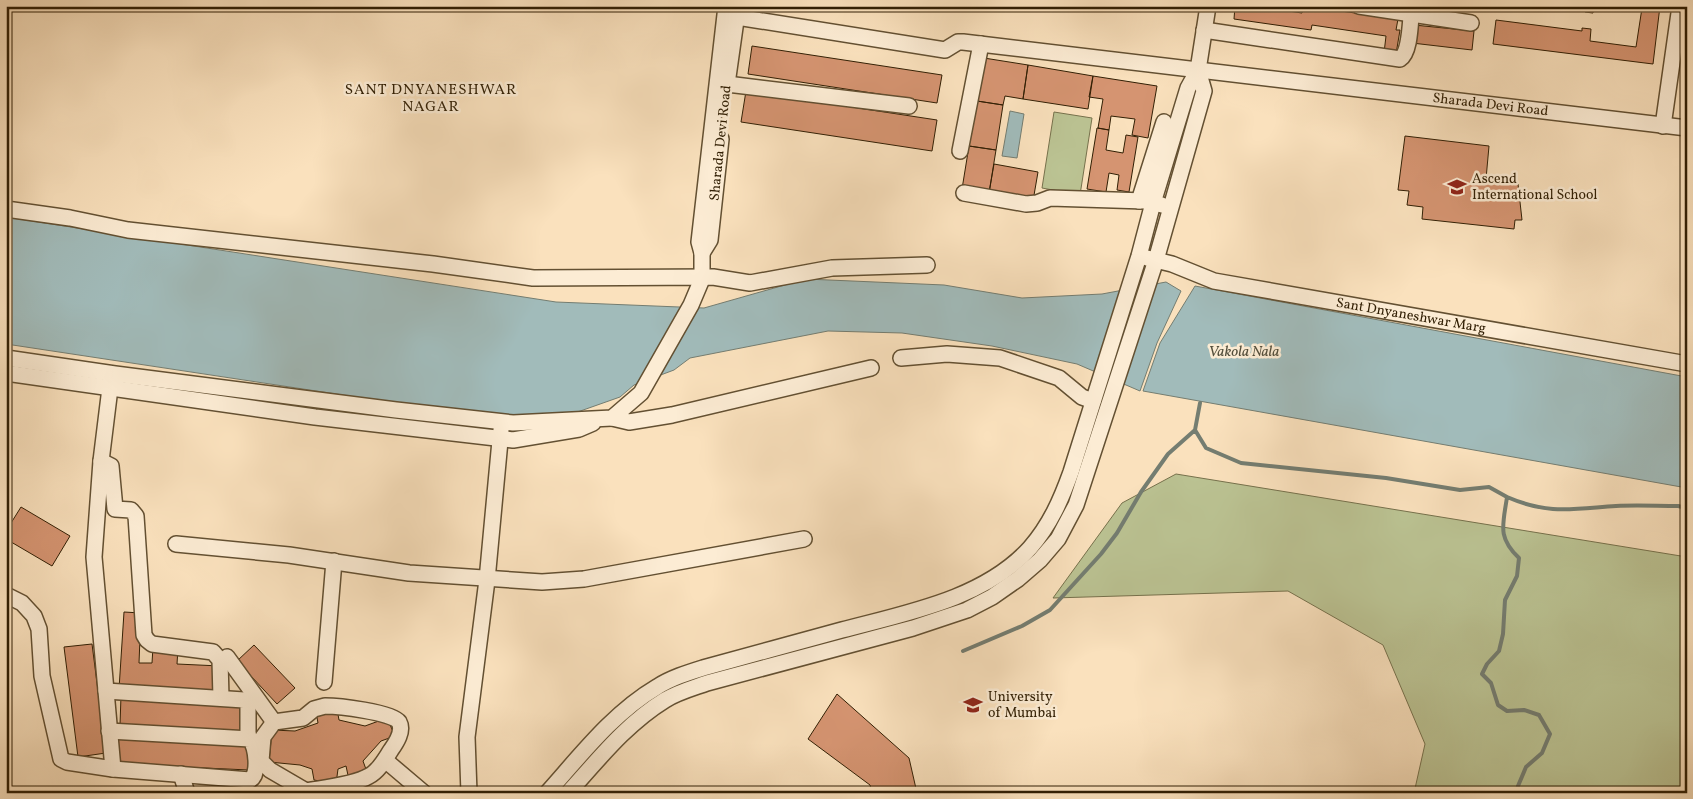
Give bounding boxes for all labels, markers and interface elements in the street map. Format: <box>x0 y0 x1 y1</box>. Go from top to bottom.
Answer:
district label: SANT DNYANESHWAR NAGAR <box>345 80 517 118</box>
street label: Sharada Devi Road <box>705 84 737 202</box>
street label: Sharada Devi Road <box>1431 88 1549 121</box>
place label: Ascend International School <box>1472 170 1598 205</box>
school or university icon: Ascend International School <box>1446 176 1468 198</box>
street label: Sant Dnyaneshwar Marg <box>1335 293 1487 338</box>
water label: Vakola Nala <box>1209 342 1279 363</box>
place label: University of Mumbai <box>988 688 1056 723</box>
school or university icon: University of Mumbai <box>962 694 984 716</box>

